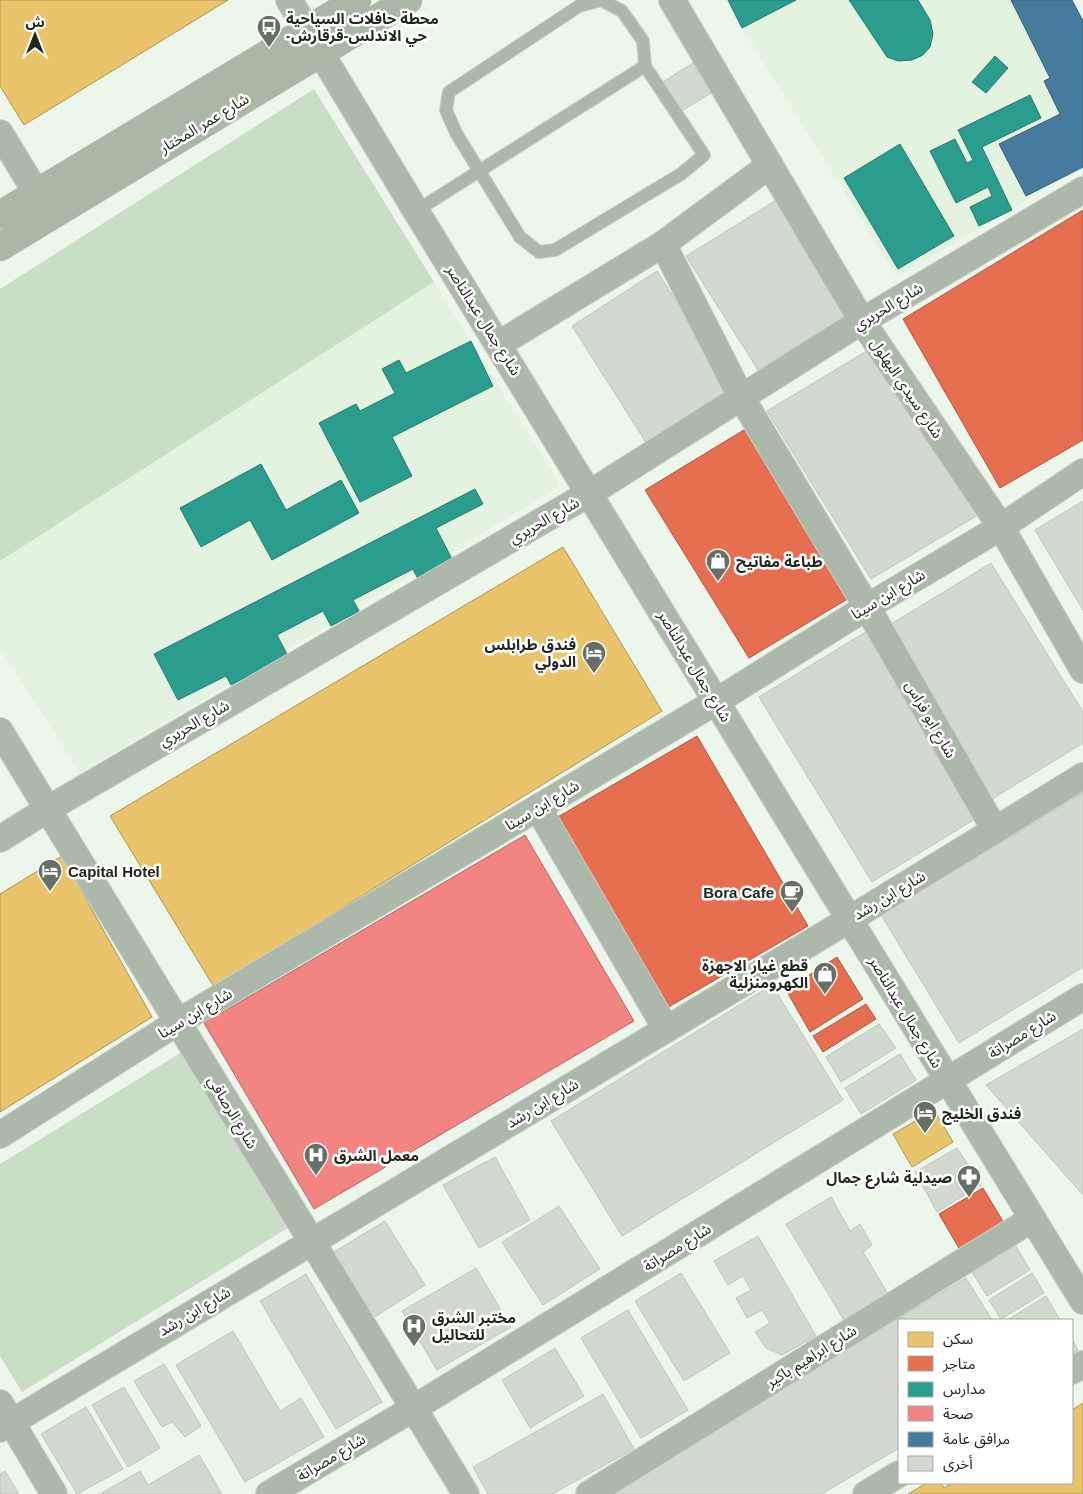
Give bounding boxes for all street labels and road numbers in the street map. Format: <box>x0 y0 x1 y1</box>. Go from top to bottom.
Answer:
street label: شارع عمر المختار <box>156 90 254 160</box>
street label: شارع جمال عبدالناصر <box>439 261 525 381</box>
street label: شارع الحريري <box>850 279 928 337</box>
street label: شارع سيدي البهلول <box>864 335 947 443</box>
street label: شارع الحريري <box>506 493 584 550</box>
street label: شارع ابن سينا <box>848 565 930 626</box>
street label: شارع جمال عبدالناصر <box>651 606 735 727</box>
street label: شارع ابو فراس <box>899 677 960 763</box>
street label: شارع الحريري <box>156 696 234 753</box>
street label: شارع ابن سينا <box>502 776 584 837</box>
street label: شارع ابن رشد <box>850 867 930 927</box>
street label: شارع جمال عبدالناصر <box>862 952 946 1073</box>
street label: شارع ابن سينا <box>155 984 237 1045</box>
street label: شارع مصراتة <box>985 1006 1061 1065</box>
street label: شارع الرصافي <box>201 1072 262 1154</box>
street label: شارع ابن رشد <box>503 1075 583 1135</box>
street label: شارع مصراتة <box>640 1219 716 1278</box>
street label: شارع ابن رشد <box>155 1283 235 1343</box>
street label: شارع ابراهيم باكير <box>762 1321 862 1394</box>
street label: شارع مصراتة <box>294 1430 370 1487</box>

